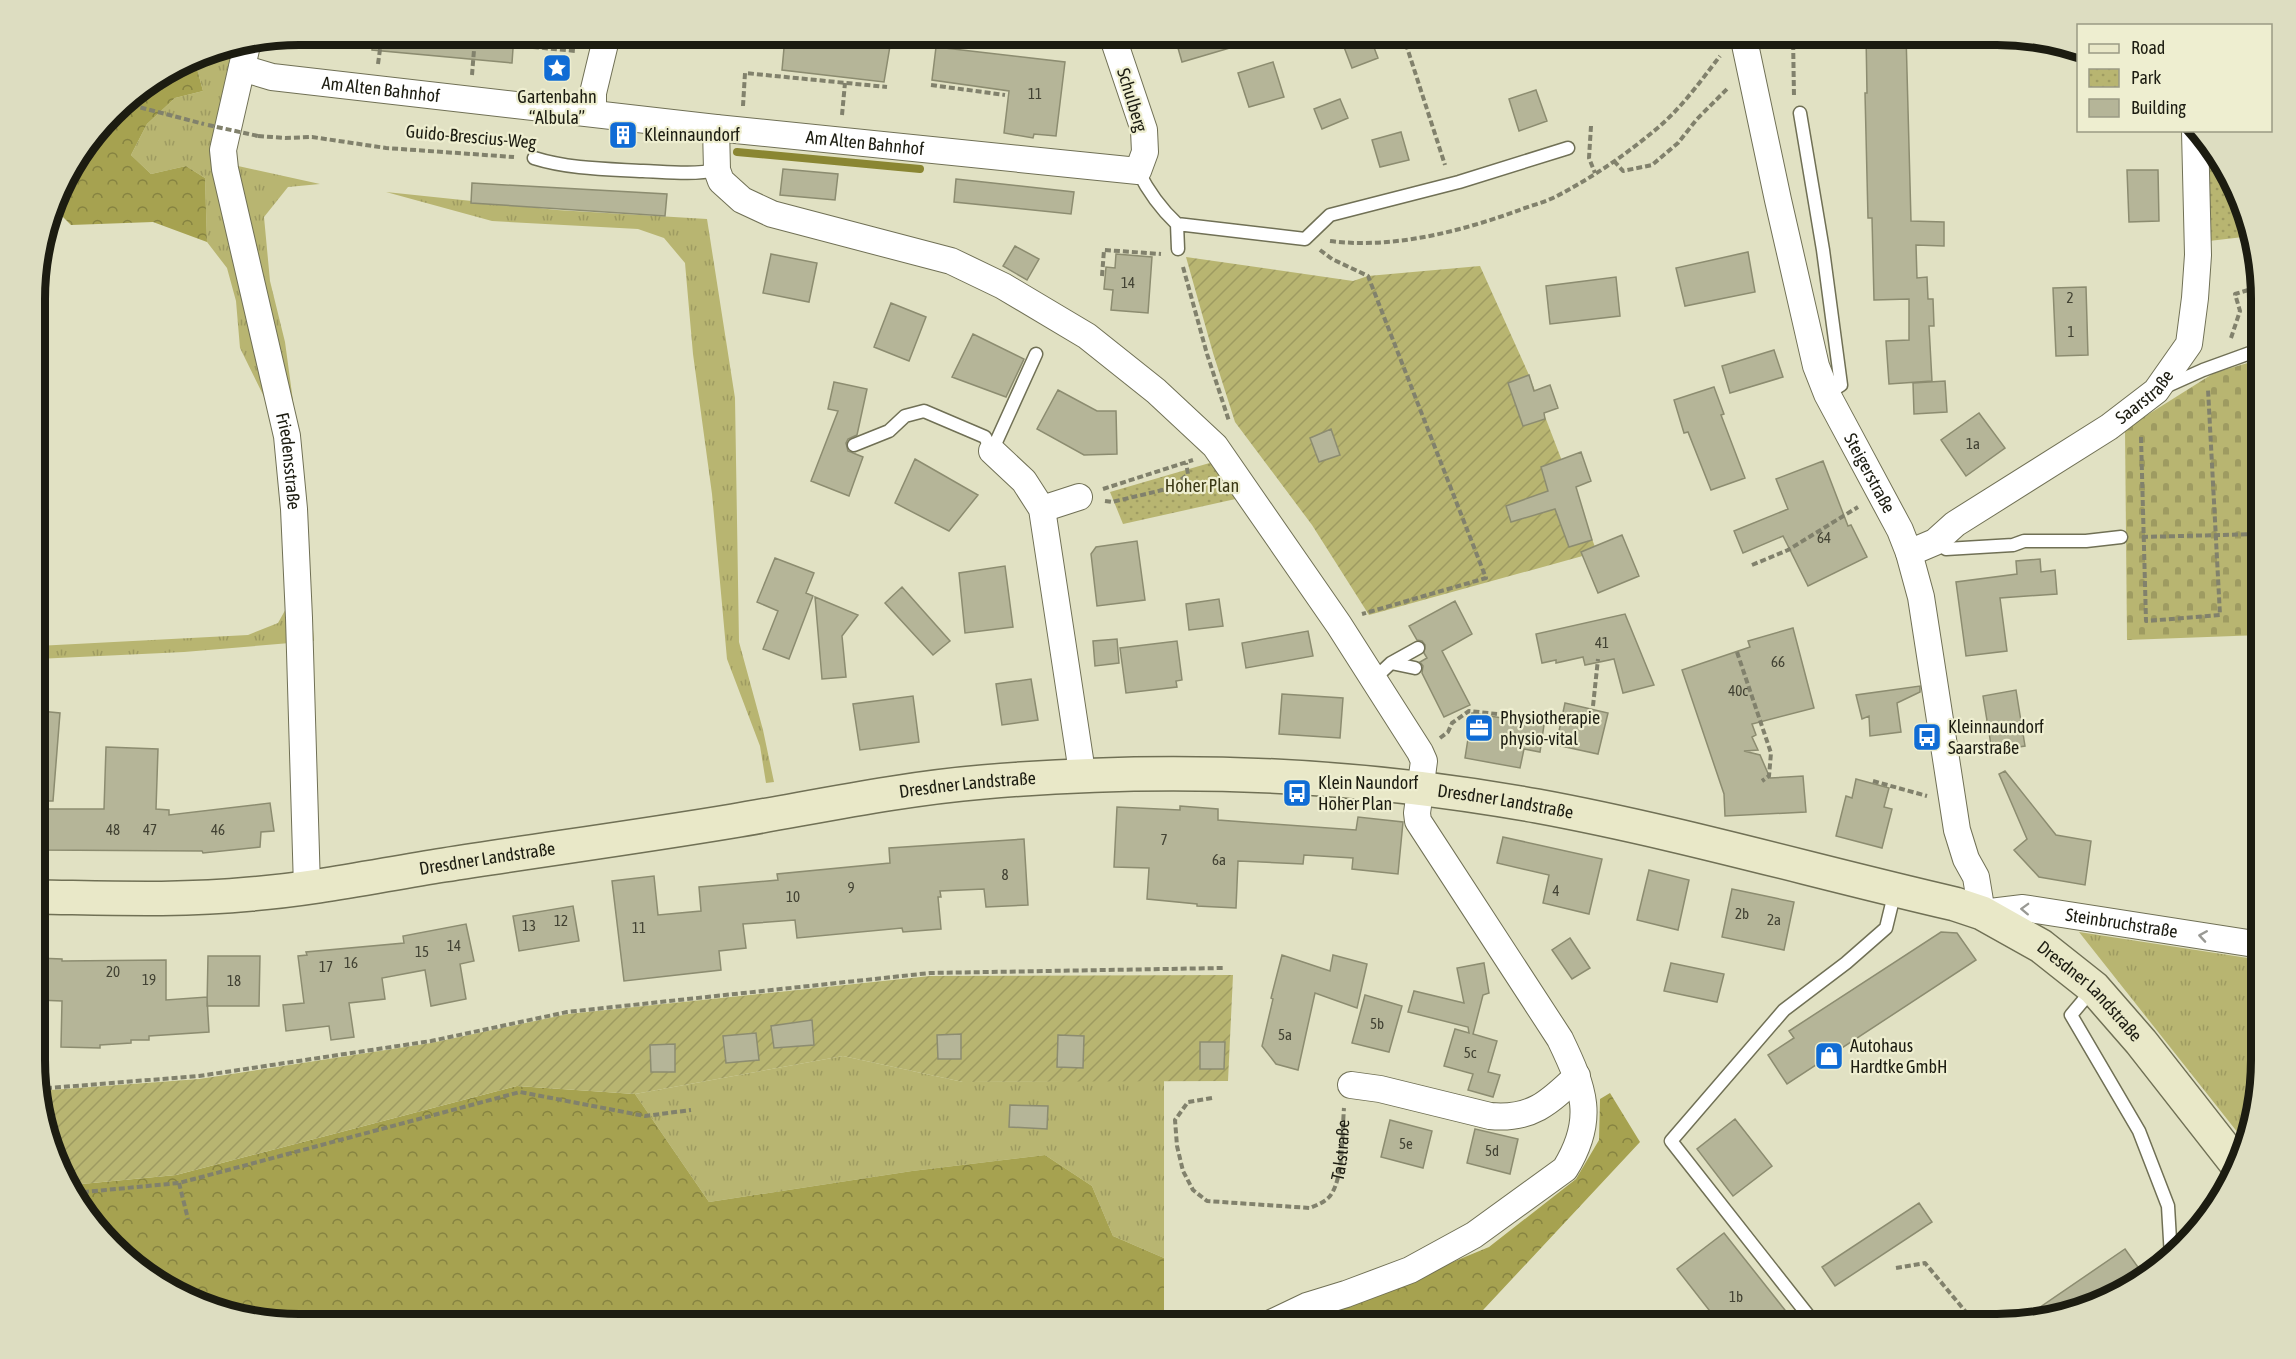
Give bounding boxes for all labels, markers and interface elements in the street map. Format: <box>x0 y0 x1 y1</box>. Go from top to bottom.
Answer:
legend <box>2077 24 2272 132</box>
text: Road <box>2131 37 2165 58</box>
place icon: Gartenbahn “Albula” <box>541 52 573 84</box>
street label: Schulberg <box>1113 65 1152 135</box>
text: Park <box>2131 67 2161 88</box>
street label: Am Alten Bahnhof <box>321 72 441 106</box>
house number: 11 <box>1028 85 1042 102</box>
place label: Gartenbahn “Albula” <box>517 86 597 128</box>
text: Building <box>2131 97 2186 118</box>
building icon: Kleinnaundorf <box>607 119 639 151</box>
street label: Guido-Brescius-Weg <box>405 120 537 153</box>
place label: Kleinnaundorf <box>644 124 740 145</box>
street label: Am Alten Bahnhof <box>805 126 925 159</box>
house number: 14 <box>1121 274 1135 291</box>
house number: 2 <box>2066 289 2074 306</box>
house number: 1 <box>2067 323 2075 340</box>
street label: Saarstraße <box>2111 366 2178 428</box>
street label: Friedensstraße <box>272 410 305 511</box>
street label: Steigerstraße <box>1840 430 1900 516</box>
house number: 1a <box>1966 435 1980 452</box>
park label: Hoher Plan <box>1165 475 1239 496</box>
house number: 64 <box>1817 529 1831 546</box>
house number: 41 <box>1595 634 1609 651</box>
house number: 66 <box>1771 653 1785 670</box>
house number: 40c <box>1728 682 1748 699</box>
place label: Physiotherapie physio-vital <box>1500 707 1600 749</box>
office icon: Physiotherapie physio-vital <box>1463 712 1495 744</box>
place label: Kleinnaundorf Saarstraße <box>1948 716 2044 758</box>
bus stop icon: Kleinnaundorf Saarstraße <box>1911 721 1943 753</box>
street label: Dresdner Landstraße <box>898 767 1036 802</box>
place label: Klein Naundorf Hoher Plan <box>1318 772 1418 814</box>
bus stop icon: Klein Naundorf Hoher Plan <box>1281 777 1313 809</box>
street label: Dresdner Landstraße <box>1436 780 1575 823</box>
house number: 48 <box>106 821 120 838</box>
house number: 47 <box>143 821 157 838</box>
house number: 46 <box>211 821 225 838</box>
house number: 7 <box>1160 831 1168 848</box>
street label: Dresdner Landstraße <box>418 837 556 879</box>
house number: 6a <box>1212 851 1226 868</box>
house number: 8 <box>1001 866 1009 883</box>
house number: 9 <box>847 879 855 896</box>
house number: 4 <box>1552 882 1560 899</box>
house number: 10 <box>786 888 800 905</box>
one-way arrow <box>2021 903 2030 916</box>
street label: Steinbruchstraße <box>2064 904 2179 942</box>
house number: 2b <box>1735 905 1749 922</box>
house number: 2a <box>1767 911 1781 928</box>
house number: 12 <box>554 912 568 929</box>
house number: 13 <box>522 917 536 934</box>
house number: 11 <box>632 919 646 936</box>
one-way arrow <box>2199 930 2209 943</box>
street label: Dresdner Landstraße <box>2033 936 2147 1046</box>
house number: 14 <box>447 937 461 954</box>
house number: 15 <box>415 943 429 960</box>
house number: 16 <box>344 954 358 971</box>
house number: 17 <box>319 958 333 975</box>
house number: 20 <box>106 963 120 980</box>
house number: 19 <box>142 971 156 988</box>
house number: 18 <box>227 972 241 989</box>
house number: 5b <box>1370 1015 1384 1032</box>
house number: 5a <box>1278 1026 1292 1043</box>
place label: Autohaus Hardtke GmbH <box>1850 1035 1948 1077</box>
shop icon: Autohaus Hardtke GmbH <box>1813 1040 1845 1072</box>
house number: 5c <box>1464 1044 1477 1061</box>
street label: Talstraße <box>1326 1119 1353 1183</box>
house number: 5e <box>1399 1135 1413 1152</box>
house number: 5d <box>1485 1142 1499 1159</box>
house number: 1b <box>1729 1288 1743 1305</box>

